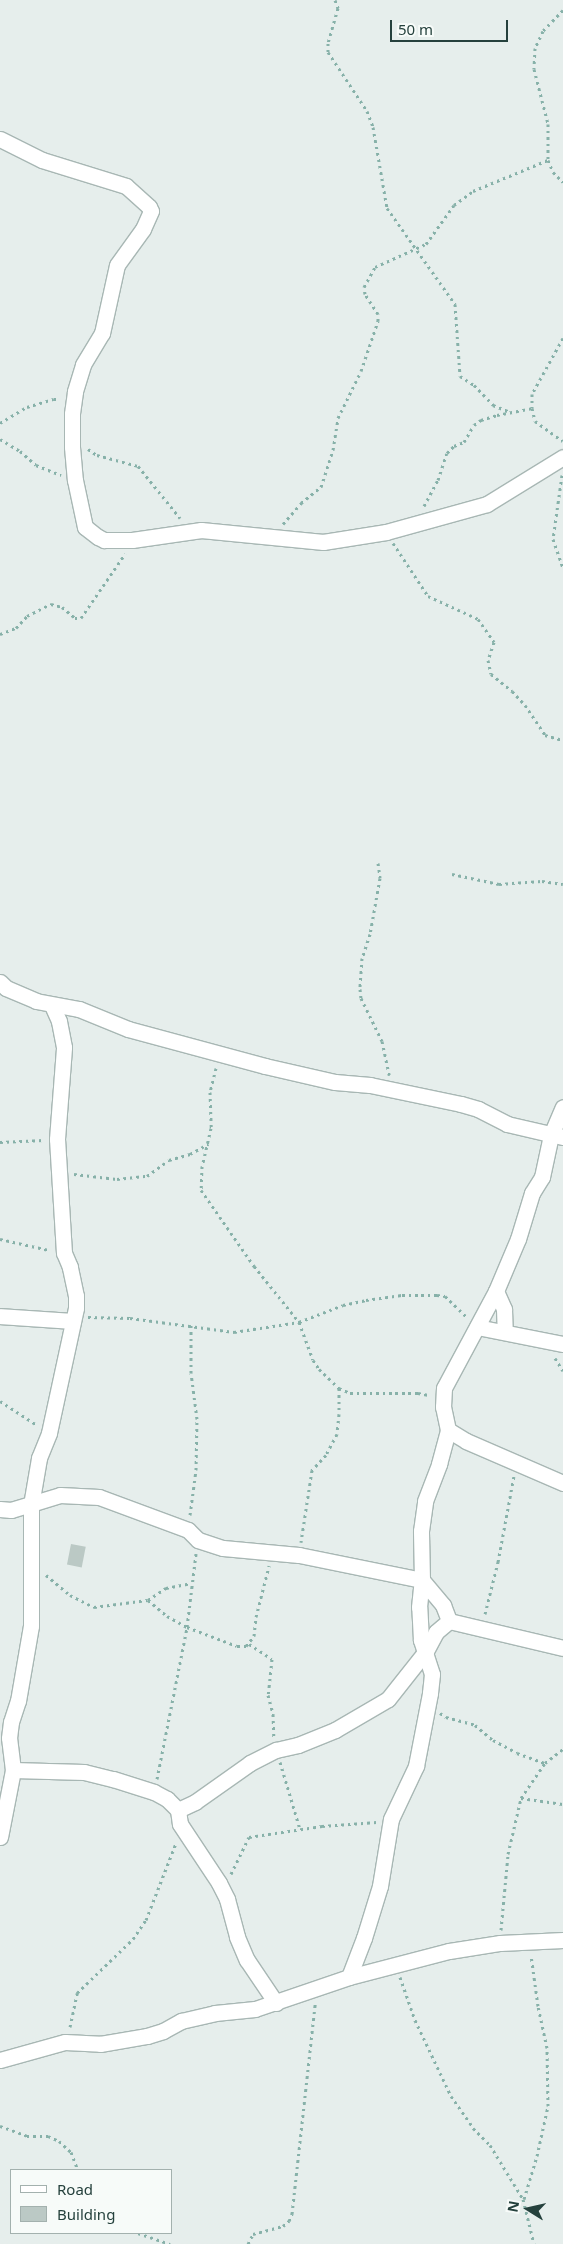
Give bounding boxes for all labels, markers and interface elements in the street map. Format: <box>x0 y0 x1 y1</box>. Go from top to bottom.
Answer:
scale bar <box>393 10 510 42</box>
text: 50 m <box>398 19 433 39</box>
legend <box>10 2169 172 2234</box>
text: Road <box>57 2179 93 2199</box>
north arrow <box>503 2184 553 2234</box>
text: N <box>502 2199 523 2214</box>
text: Building <box>57 2204 115 2224</box>

